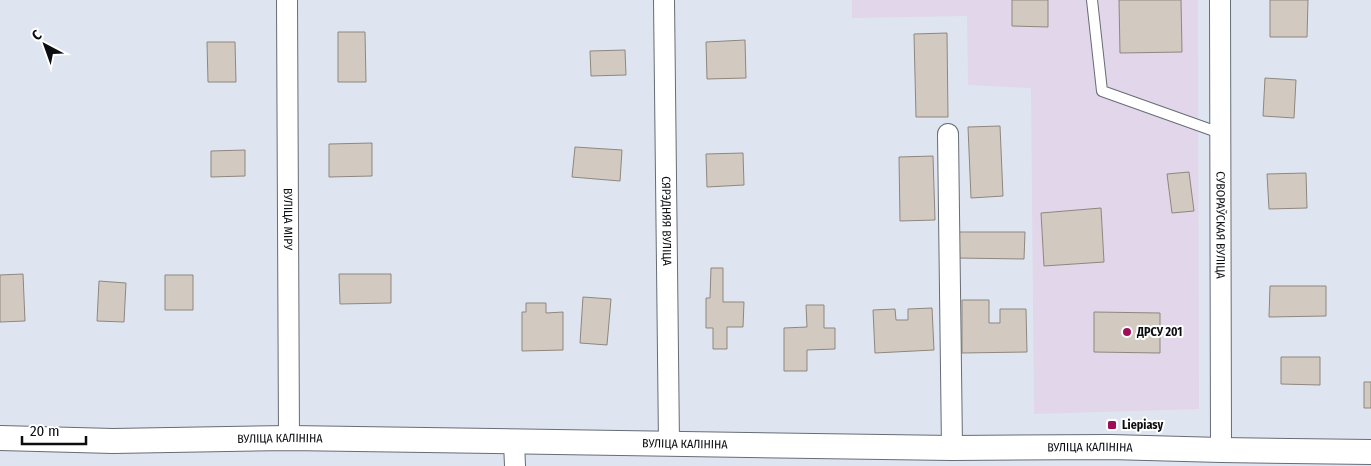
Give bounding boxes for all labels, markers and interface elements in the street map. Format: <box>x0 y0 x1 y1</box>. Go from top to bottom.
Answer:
north arrow <box>20 20 70 70</box>
text: С <box>28 26 46 44</box>
street label: СУВОРАЎСКАЯ ВУЛІЦА <box>1213 171 1228 279</box>
street label: СЯРЭДНЯЯ ВУЛІЦА <box>659 176 674 267</box>
street label: ВУЛІЦА МІРУ <box>281 188 295 250</box>
place label: ДРСУ 201 <box>1136 325 1182 339</box>
marker: ДРСУ 201 <box>1121 326 1133 338</box>
scale bar <box>22 414 86 446</box>
place label: Liepiasy <box>1122 418 1163 432</box>
marker: Liepiasy <box>1106 419 1118 431</box>
text: 20 m <box>30 422 60 440</box>
street label: ВУЛІЦА КАЛІНІНА <box>237 431 323 446</box>
street label: ВУЛІЦА КАЛІНІНА <box>642 436 728 452</box>
street label: ВУЛІЦА КАЛІНІНА <box>1047 440 1133 455</box>

